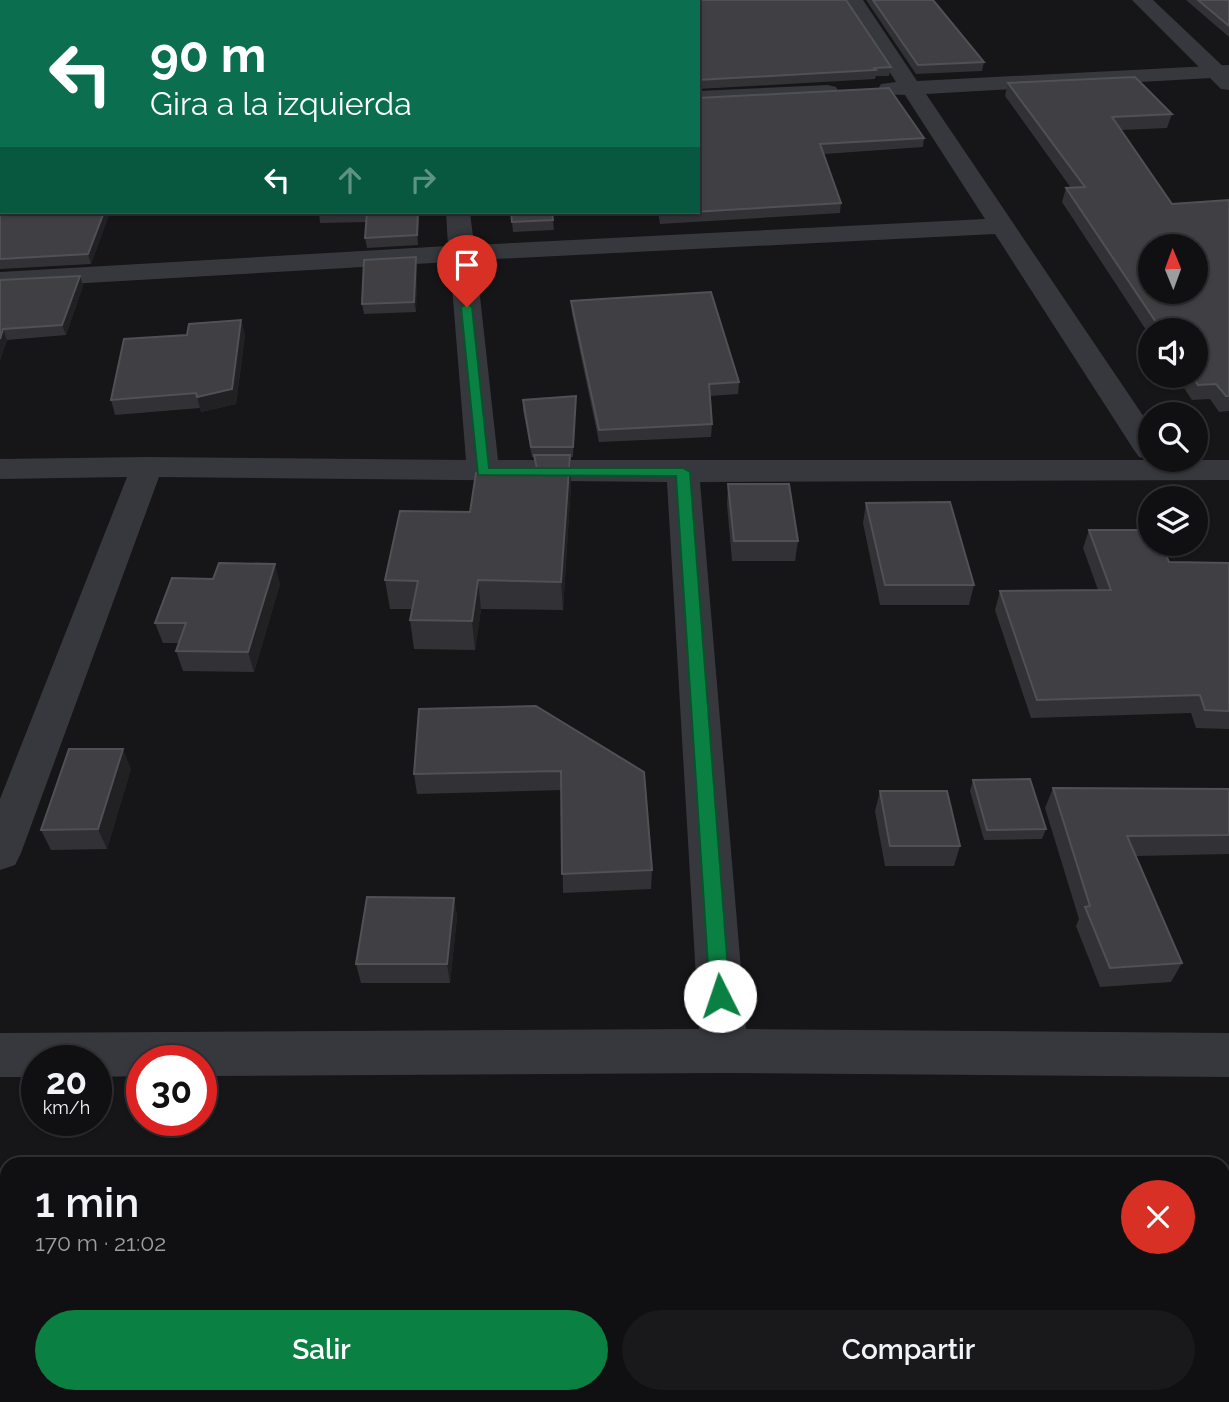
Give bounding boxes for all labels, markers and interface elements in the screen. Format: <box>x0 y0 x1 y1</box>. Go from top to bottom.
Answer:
text: 90 m <box>150 26 266 83</box>
icon: left <box>35 28 126 119</box>
text: Gira a la izquierda <box>150 85 412 122</box>
icon: left <box>258 161 296 199</box>
icon: ahead <box>331 161 369 199</box>
icon: right <box>404 161 442 199</box>
north arrow <box>1138 234 1208 304</box>
map controls <box>1138 234 1208 556</box>
pin <box>437 235 497 307</box>
icon: arrive <box>448 246 486 284</box>
button: sound <box>1138 318 1208 388</box>
button: search <box>1138 402 1208 472</box>
button: layers <box>1138 486 1208 556</box>
position arrow <box>683 959 757 1033</box>
speed limit sign: 30 <box>126 1045 217 1136</box>
text: 20 <box>46 1061 87 1102</box>
text: km/h <box>43 1097 90 1118</box>
text: 1 min <box>35 1178 139 1227</box>
button: close <box>1121 1180 1195 1254</box>
text: 170 m · 21:02 <box>35 1229 166 1256</box>
button: Salir <box>35 1310 608 1390</box>
button: Compartir <box>622 1310 1195 1390</box>

